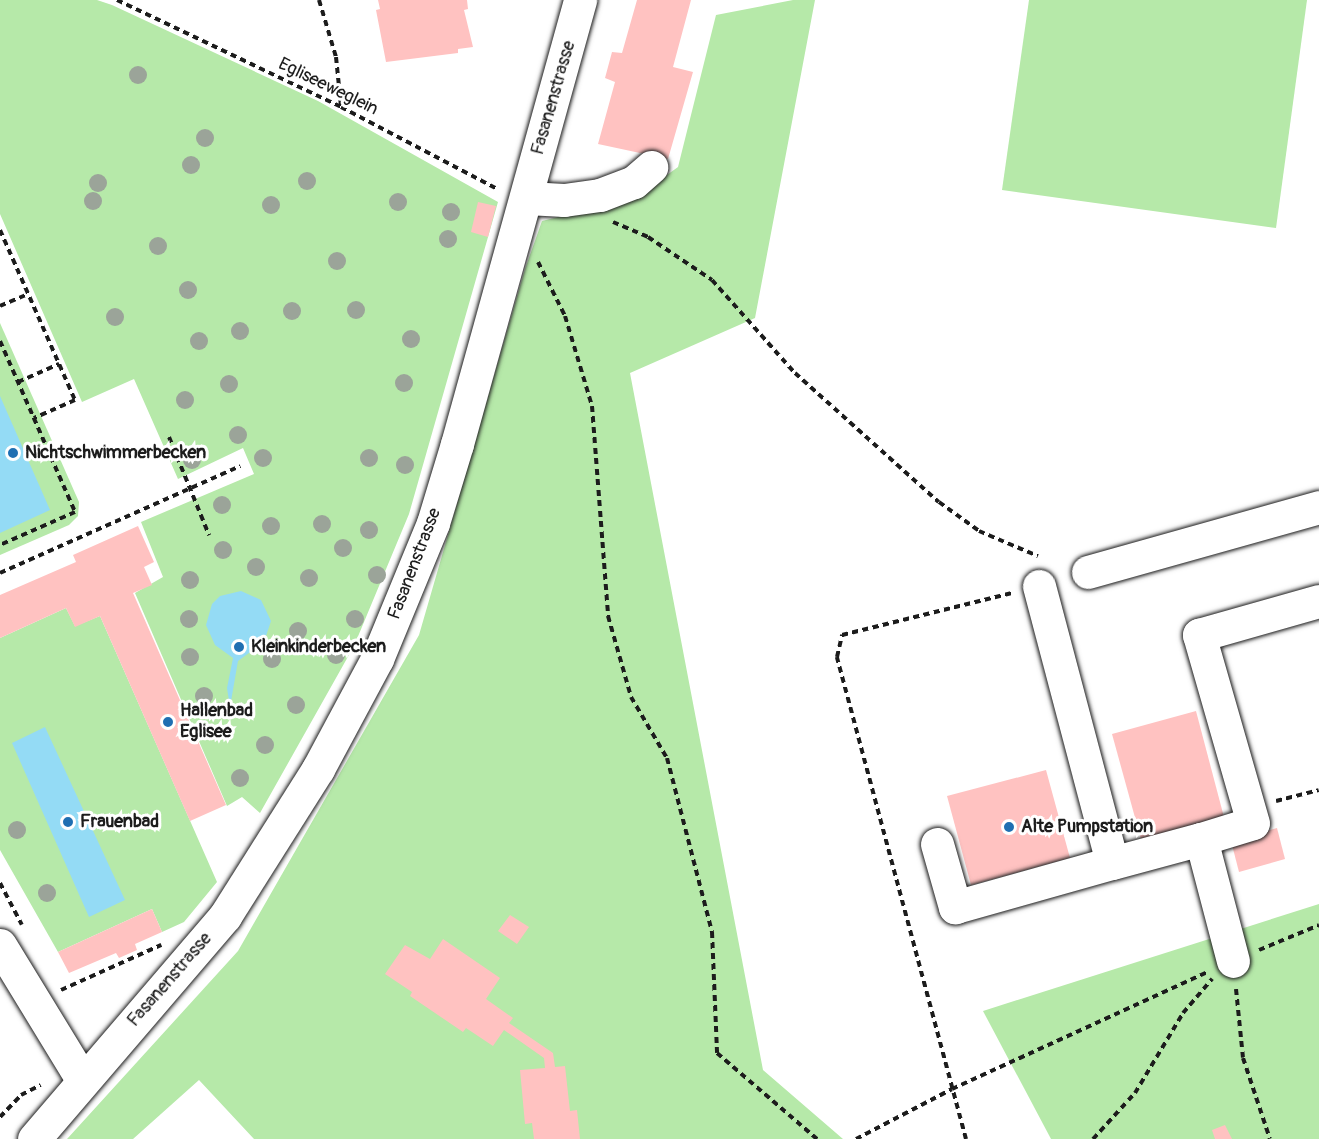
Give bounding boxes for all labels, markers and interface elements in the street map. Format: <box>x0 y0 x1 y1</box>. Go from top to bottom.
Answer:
street label: Fasanenstrasse <box>527 39 581 157</box>
street label: Egliseeweglein <box>275 54 381 120</box>
place label: Nichtschwimmerbecken <box>25 442 206 464</box>
marker: Nichtschwimmerbecken <box>6 446 20 460</box>
street label: Fasanenstrasse <box>384 505 446 623</box>
place label: Kleinkinderbecken <box>251 636 386 658</box>
marker: Kleinkinderbecken <box>232 640 246 654</box>
place label: Hallenbad Eglisee <box>180 701 253 744</box>
marker: Hallenbad Eglisee <box>161 715 175 729</box>
place label: Frauenbad <box>80 811 159 833</box>
marker: Frauenbad <box>61 815 75 829</box>
place label: Alte Pumpstation <box>1021 816 1153 838</box>
marker: Alte Pumpstation <box>1002 820 1016 834</box>
street label: Fasanenstrasse <box>123 929 217 1031</box>

